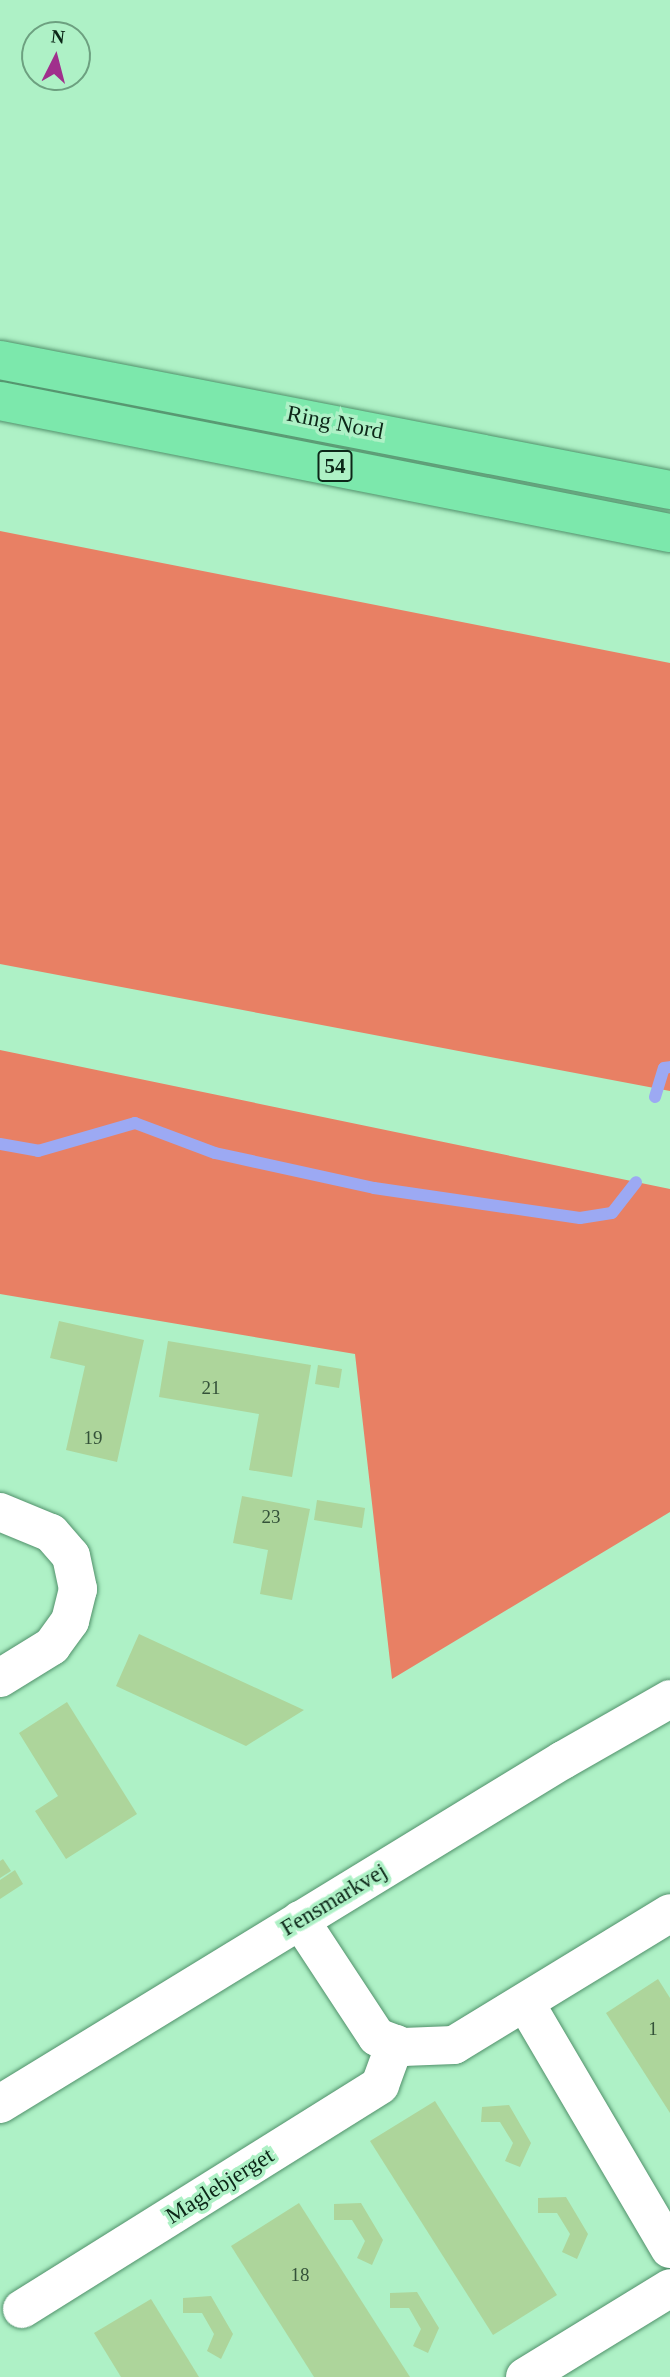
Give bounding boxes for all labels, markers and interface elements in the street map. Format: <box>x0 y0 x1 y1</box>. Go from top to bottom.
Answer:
north arrow <box>21 21 91 91</box>
text: N <box>50 25 66 48</box>
street label: Ring Nord <box>284 400 386 446</box>
road number: 54 <box>318 448 352 484</box>
house number: 21 <box>202 1377 220 1399</box>
house number: 19 <box>84 1427 103 1449</box>
house number: 23 <box>262 1506 280 1528</box>
street label: Fensmarkvej <box>276 1858 392 1942</box>
house number: 1 <box>648 2018 658 2040</box>
street label: Maglebjerget <box>161 2142 279 2230</box>
house number: 18 <box>290 2264 309 2286</box>

